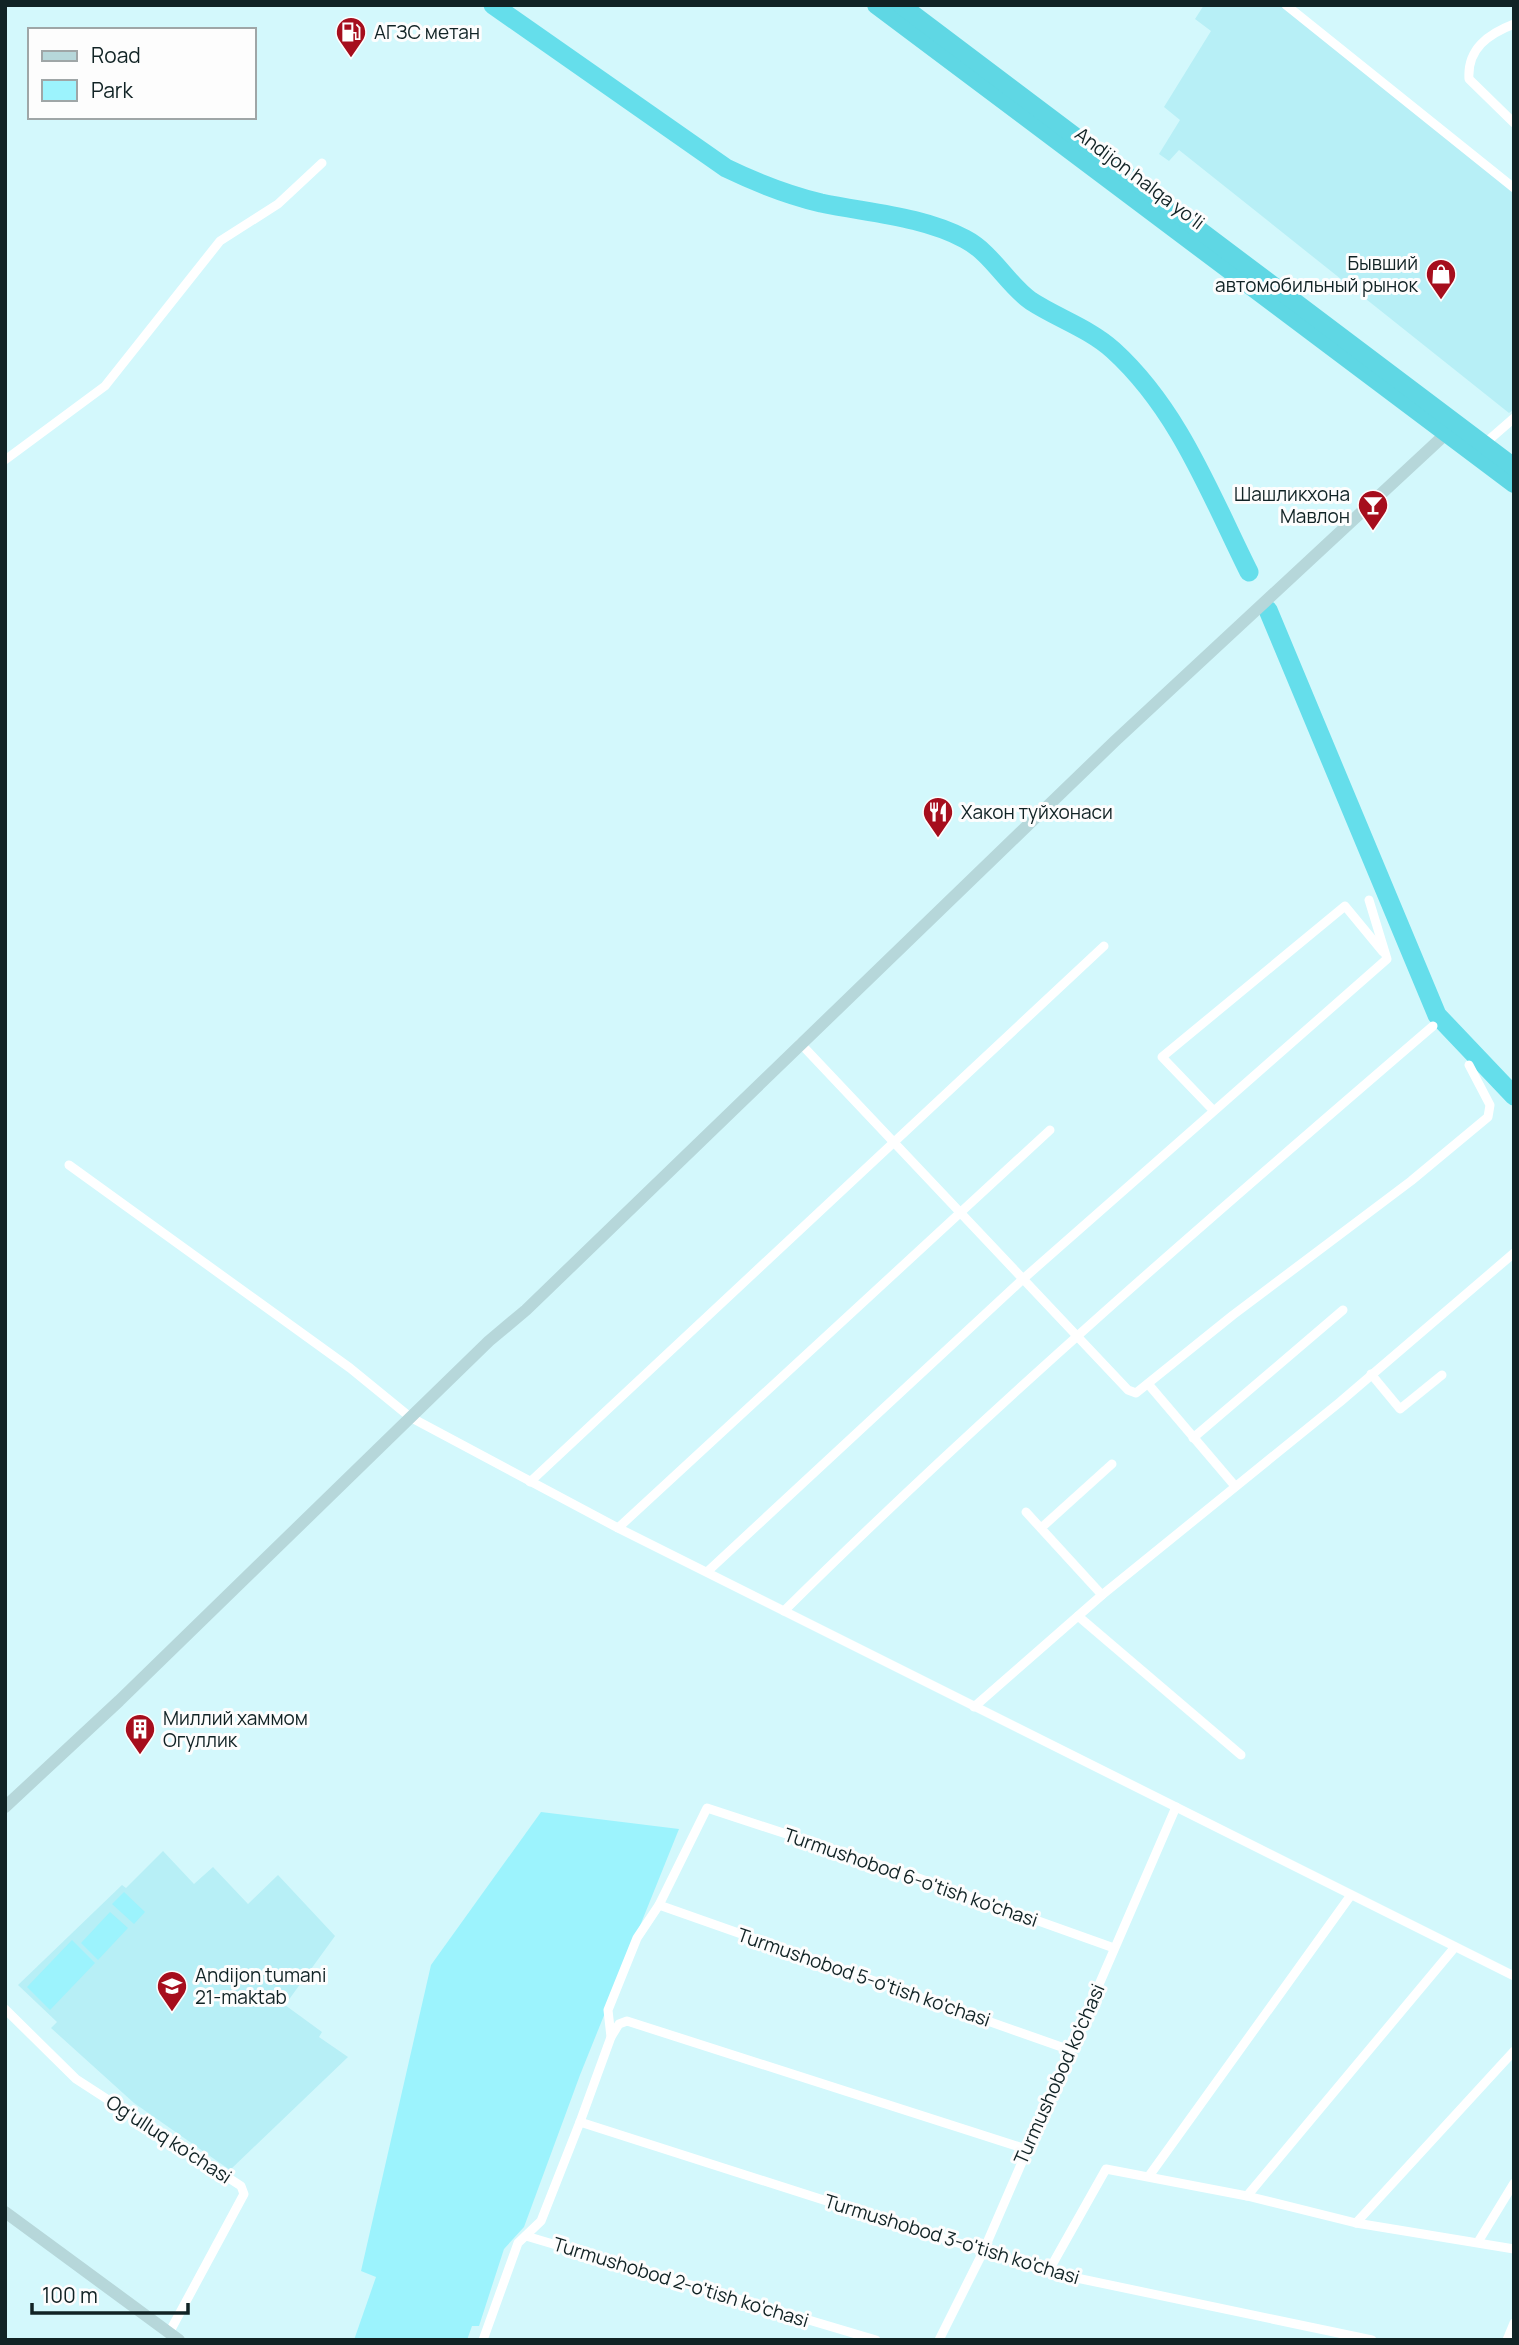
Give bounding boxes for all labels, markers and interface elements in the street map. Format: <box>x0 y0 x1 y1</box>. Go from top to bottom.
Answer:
fuel station icon: АГЗС метан <box>334 15 368 59</box>
place label: АГЗС метан <box>374 19 480 45</box>
legend <box>28 28 256 119</box>
text: Road <box>91 41 141 69</box>
text: Park <box>91 76 133 104</box>
street label: Andijon halqa yo‘li <box>1070 121 1210 235</box>
place label: Бывший автомобильный рынок <box>1215 250 1419 298</box>
shop icon: Бывший автомобильный рынок <box>1424 257 1458 301</box>
place label: Шашликхона Мавлон <box>1234 481 1350 529</box>
bar icon: Шашликхона Мавлон <box>1356 488 1390 532</box>
restaurant icon: Хакон туйхонаси <box>921 795 955 839</box>
place label: Хакон туйхонаси <box>961 799 1113 825</box>
place label: Миллий хаммом Огуллик <box>163 1705 308 1753</box>
building icon: Миллий хаммом Огуллик <box>123 1712 157 1756</box>
street label: Turmushobod 6-o'tish ko'chasi <box>781 1821 1041 1933</box>
street label: Turmushobod 5-o'tish ko'chasi <box>734 1921 994 2033</box>
place label: Andijon tumani 21-maktab <box>195 1962 326 2010</box>
school or university icon: Andijon tumani 21-maktab <box>155 1969 189 2013</box>
street label: Turmushobod ko'chasi <box>1007 1979 1111 2169</box>
street label: Og'ulluq ko'chasi <box>101 2089 237 2189</box>
street label: Turmushobod 3-o'tish ko'chasi <box>821 2188 1083 2290</box>
street label: Turmushobod 2-o'tish ko'chasi <box>550 2231 812 2333</box>
scale bar <box>32 2272 187 2316</box>
text: 100 m <box>42 2281 98 2309</box>

